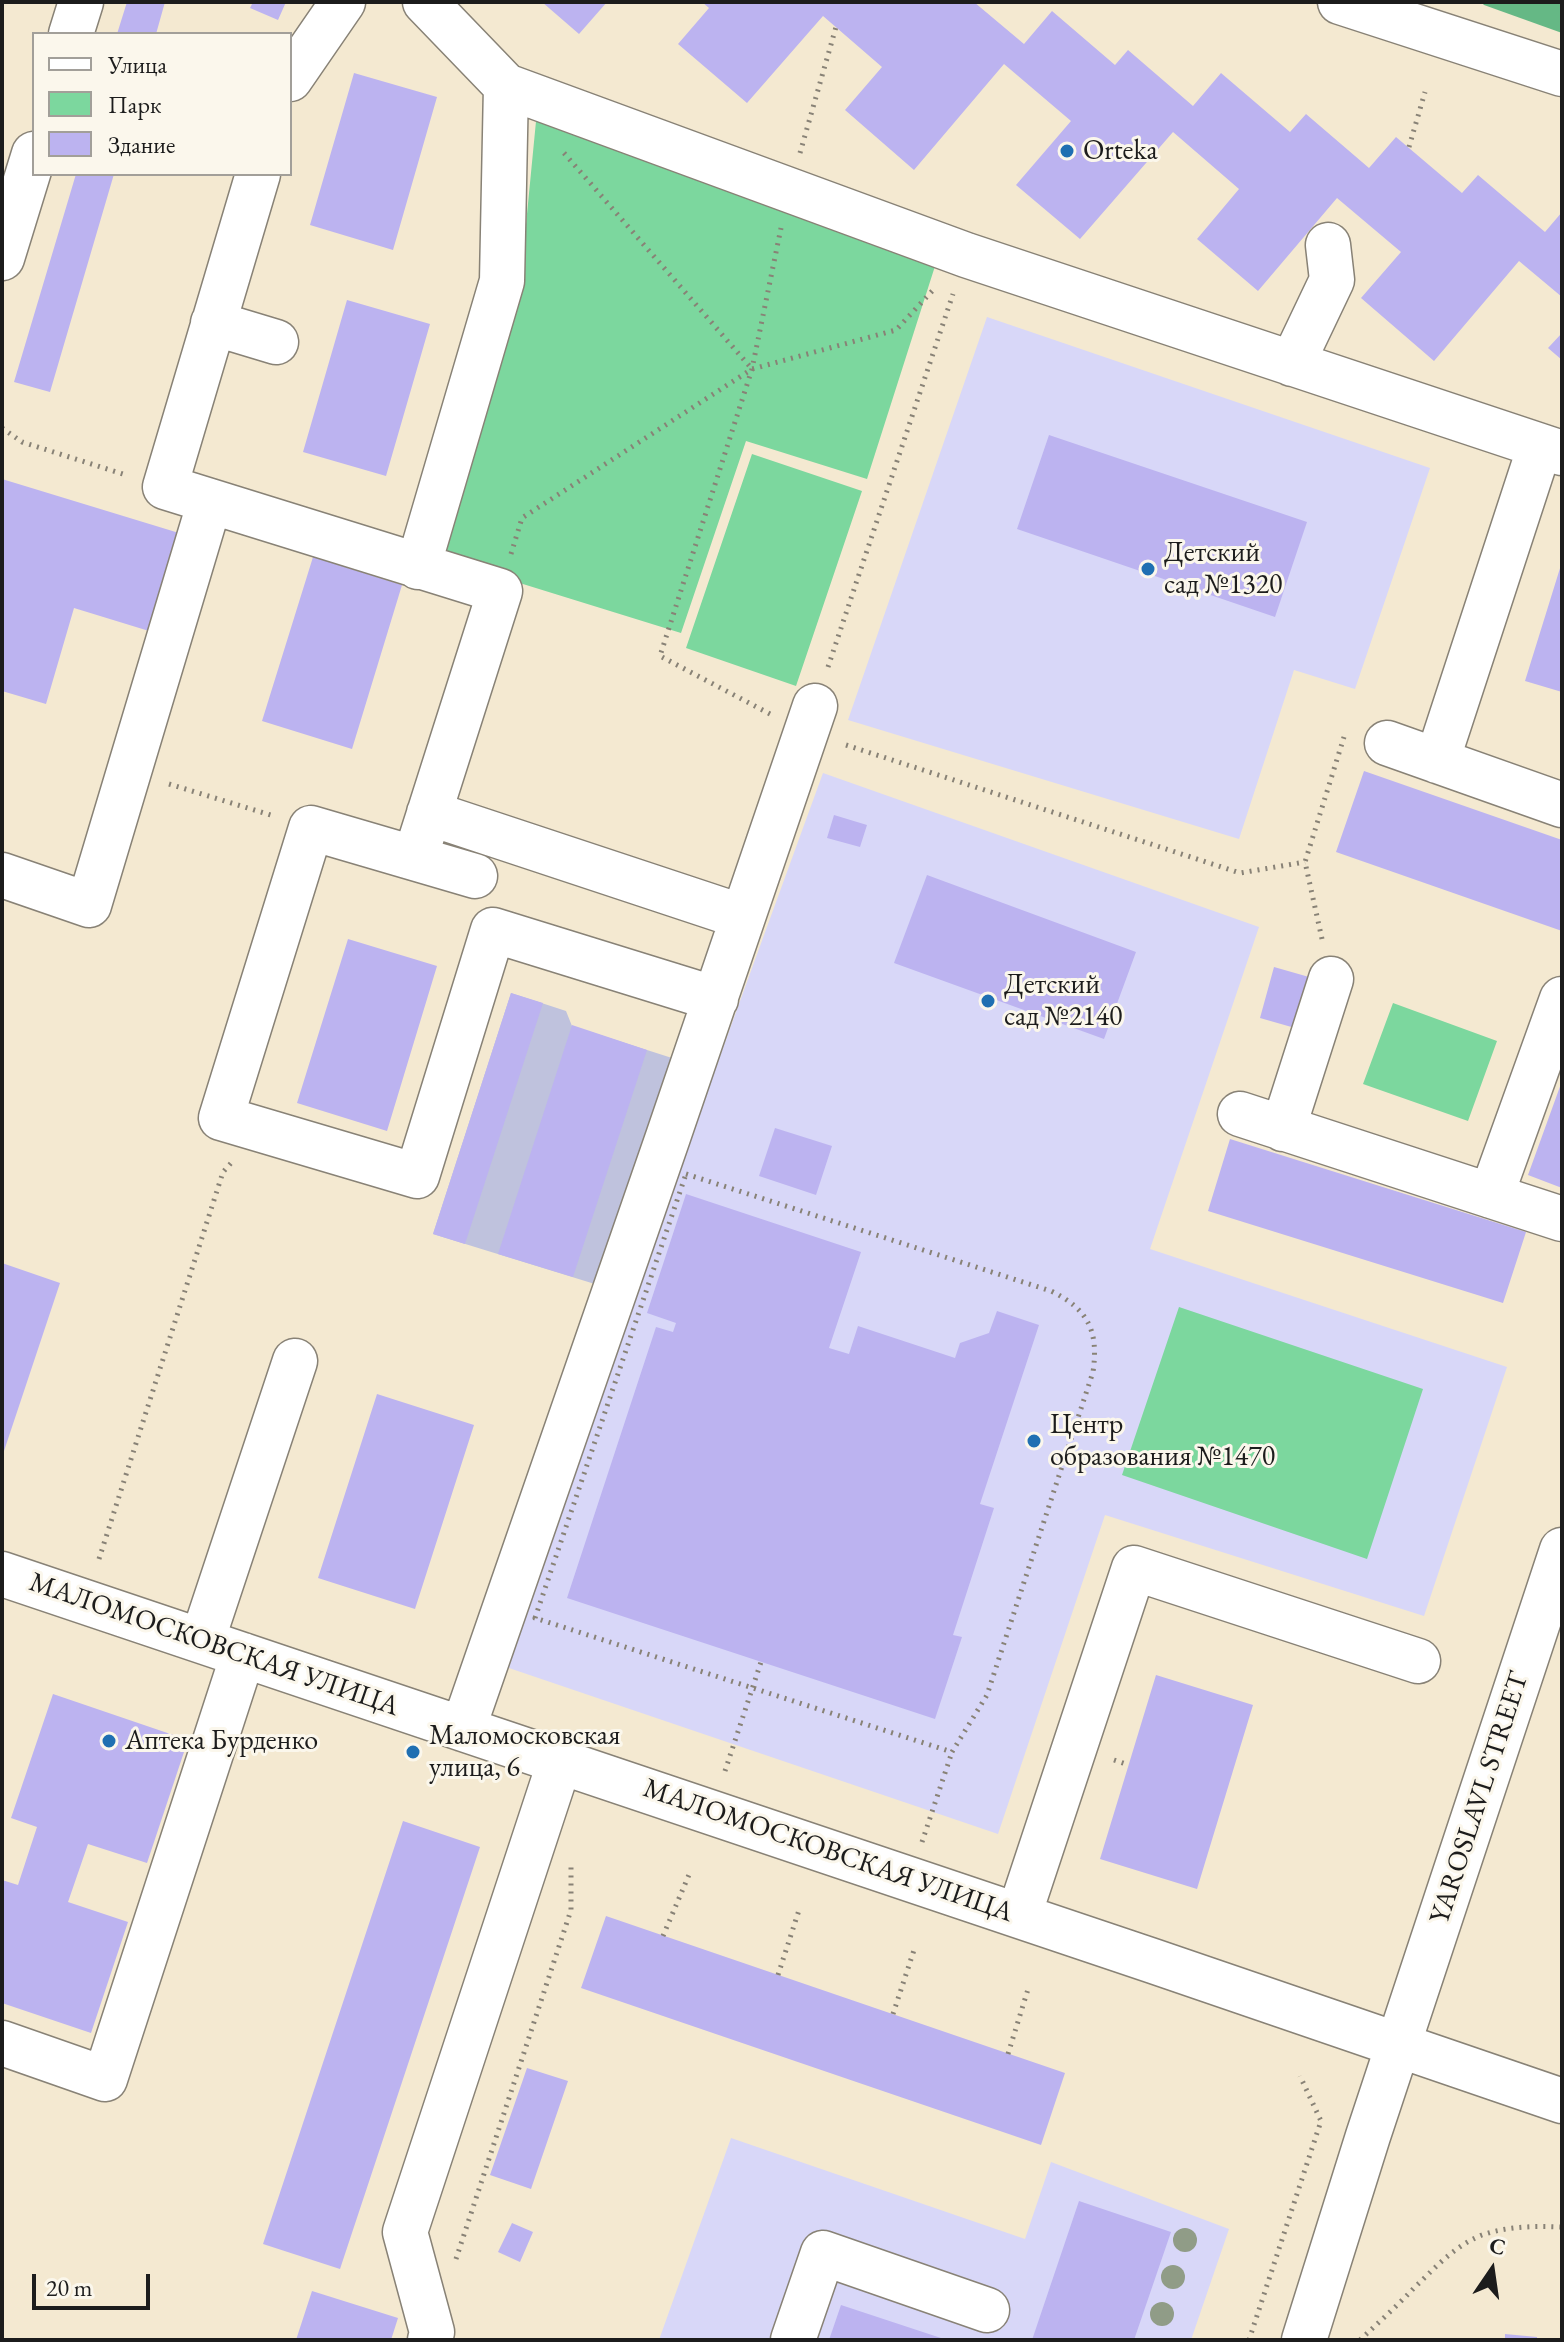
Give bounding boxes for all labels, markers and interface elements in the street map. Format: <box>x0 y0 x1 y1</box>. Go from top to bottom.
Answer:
legend <box>32 32 292 176</box>
text: Улица <box>108 49 167 80</box>
text: Парк <box>108 89 161 120</box>
text: Здание <box>108 129 175 160</box>
place label: Orteka <box>1083 134 1158 168</box>
marker: Orteka <box>1058 142 1076 160</box>
place label: Детский сад №1320 <box>1164 536 1283 602</box>
marker: Детский сад №1320 <box>1139 560 1157 578</box>
place label: Детский сад №2140 <box>1004 968 1123 1034</box>
marker: Детский сад №2140 <box>979 992 997 1010</box>
place label: Центр образования №1470 <box>1050 1408 1275 1474</box>
marker: Центр образования №1470 <box>1025 1432 1043 1450</box>
street label: МАЛОМОСКОВСКАЯ УЛИЦА <box>25 1566 403 1724</box>
street label: YAROSLAVL STREET <box>1423 1668 1537 1928</box>
place label: Маломосковская улица, 6 <box>429 1719 620 1785</box>
place label: Аптека Бурденко <box>125 1724 318 1758</box>
marker: Аптека Бурденко <box>100 1732 118 1750</box>
marker: Маломосковская улица, 6 <box>404 1743 422 1761</box>
street label: МАЛОМОСКОВСКАЯ УЛИЦА <box>639 1772 1017 1930</box>
north arrow <box>1452 2230 1532 2310</box>
text: С <box>1487 2230 1508 2262</box>
scale bar <box>36 2258 154 2308</box>
text: 20 m <box>46 2272 93 2303</box>

